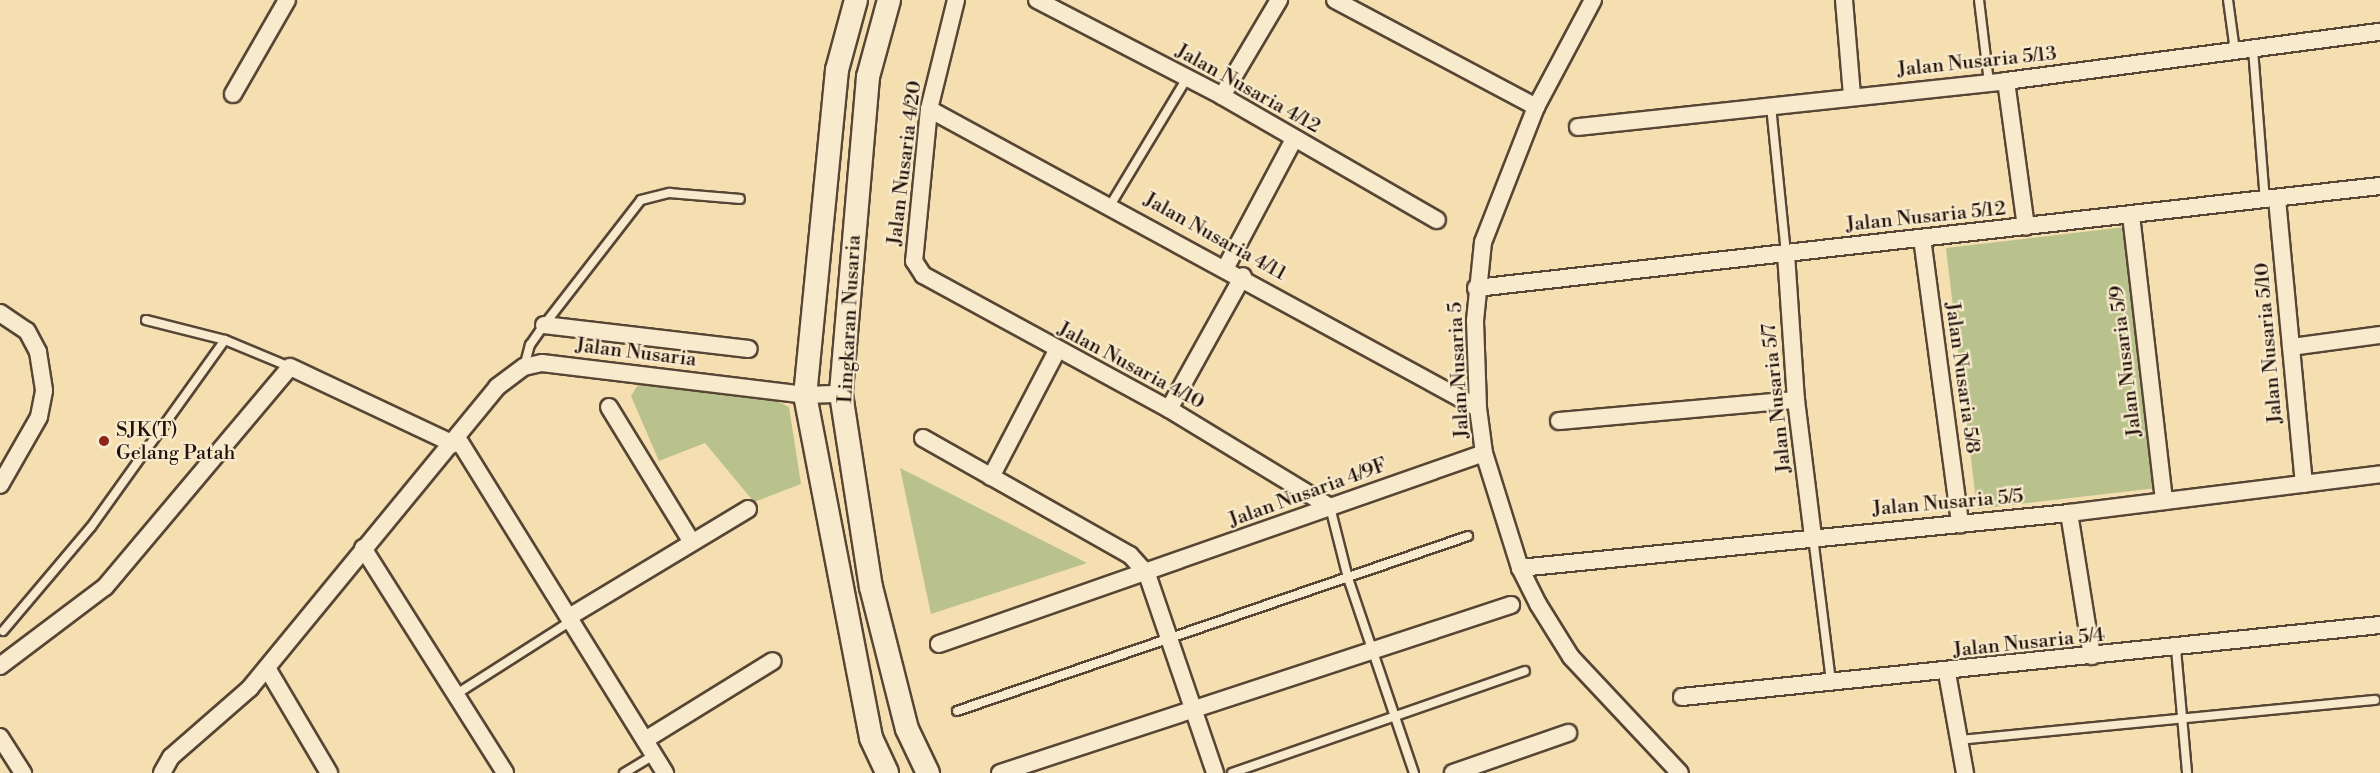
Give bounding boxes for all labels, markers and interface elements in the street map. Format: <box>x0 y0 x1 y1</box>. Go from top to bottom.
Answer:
street label: Jalan Nusaria 4/12 <box>1172 39 1324 139</box>
street label: Jalan Nusaria 5/13 <box>1896 42 2058 82</box>
street label: Jalan Nusaria 4/20 <box>883 79 927 247</box>
street label: Jalan Nusaria 4/11 <box>1140 188 1290 286</box>
street label: Jalan Nusaria 5/12 <box>1845 197 2007 237</box>
street label: Lingkaran Nusaria <box>834 234 866 404</box>
street label: Jalan Nusaria 5/10 <box>2250 261 2288 425</box>
street label: Jalan Nusaria 5/9 <box>2105 284 2147 438</box>
street label: Jalan Nusaria 5 <box>1443 301 1475 439</box>
street label: Jalan Nusaria 5/8 <box>1940 301 1984 455</box>
street label: Jalan Nusaria 4/10 <box>1054 317 1208 415</box>
street label: Jalan Nusaria 5/7 <box>1757 322 1797 474</box>
street label: Jalan Nusaria <box>574 334 698 372</box>
place label: SJK(T) Gelang Patah <box>116 418 235 465</box>
marker: SJK(T) Gelang Patah <box>97 434 111 448</box>
street label: Jalan Nusaria 4/9F <box>1226 453 1390 533</box>
street label: Jalan Nusaria 5/5 <box>1872 484 2024 522</box>
street label: Jalan Nusaria 5/4 <box>1952 623 2106 663</box>

